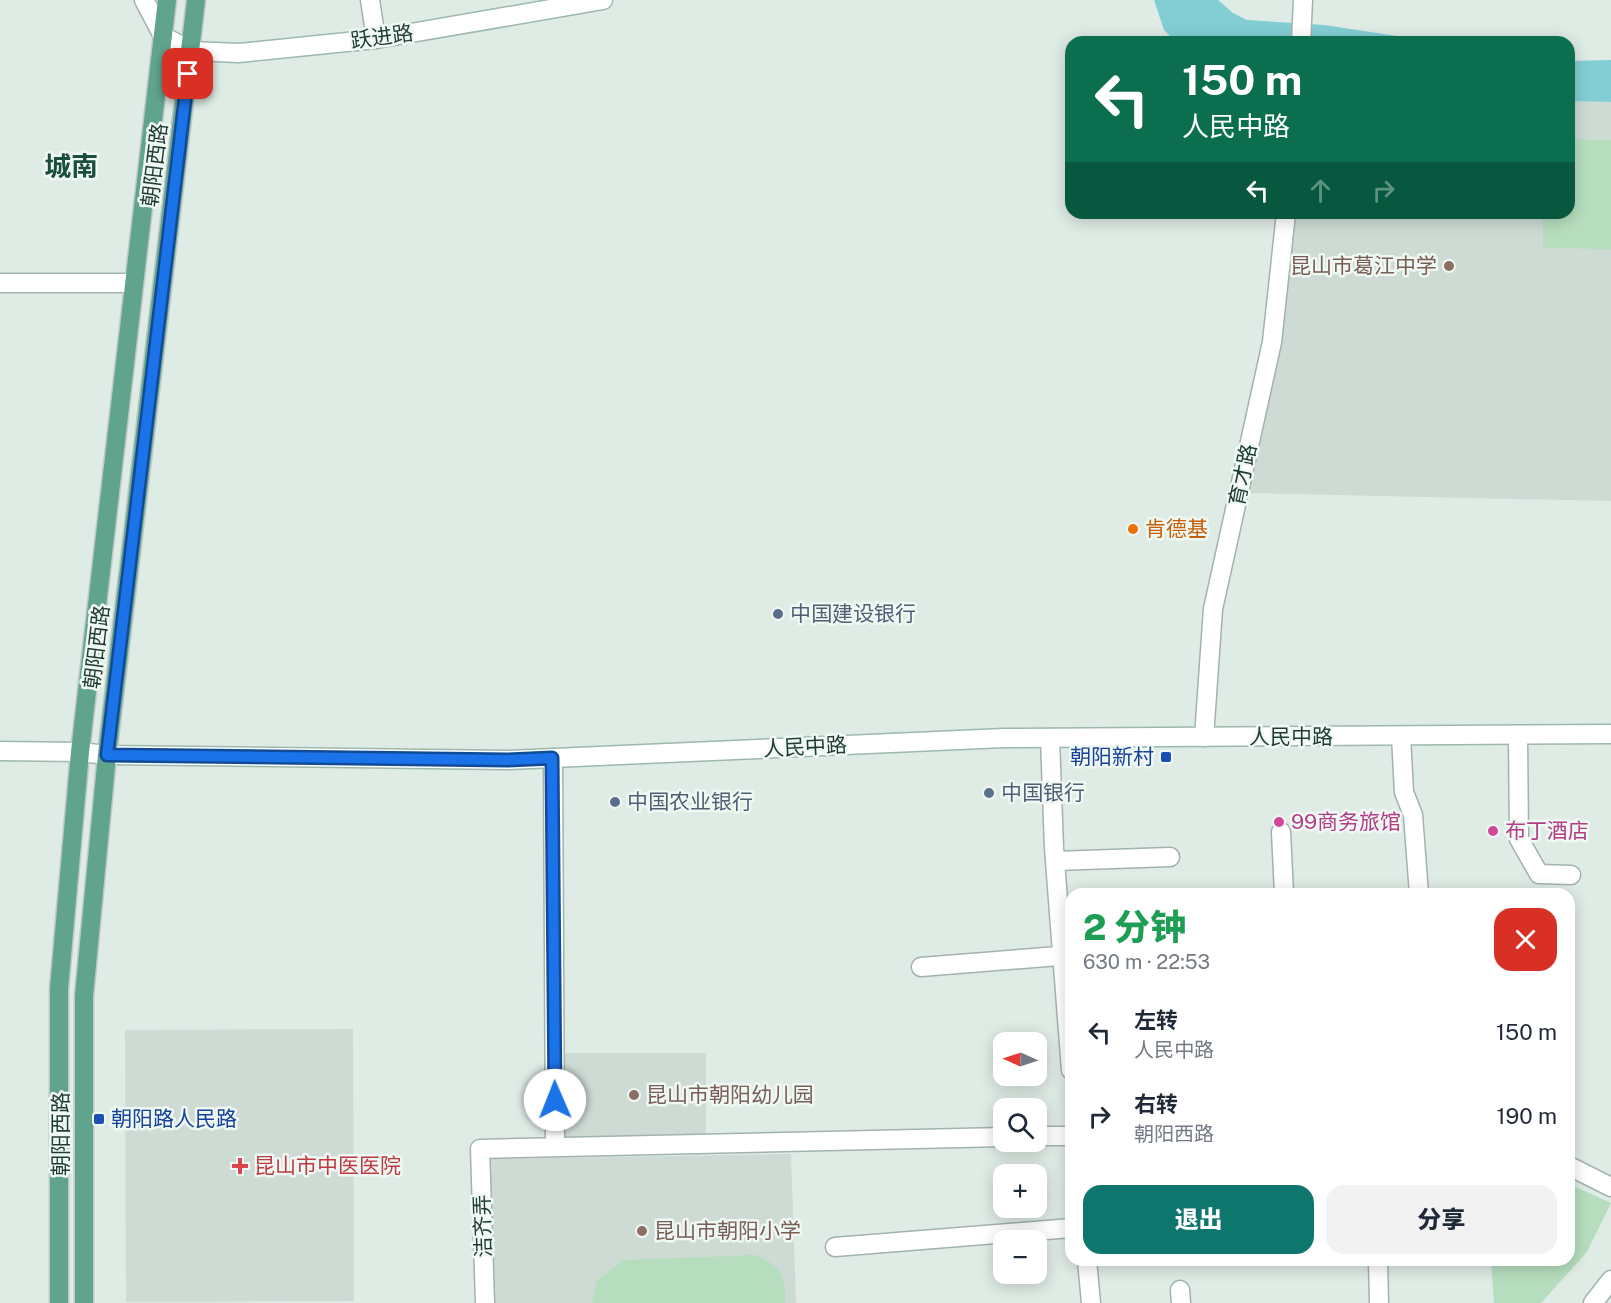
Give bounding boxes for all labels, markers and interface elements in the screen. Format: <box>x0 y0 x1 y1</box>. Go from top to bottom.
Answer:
street label: 跃进路 <box>349 20 415 53</box>
pin <box>162 48 213 99</box>
text: 150 m <box>1182 55 1302 104</box>
icon: arrive <box>171 57 204 90</box>
icon: left <box>1083 60 1161 138</box>
text: 人民中路 <box>1182 110 1290 142</box>
street label: 朝阳西路 <box>137 122 172 208</box>
district label: 城南 <box>44 150 98 182</box>
icon: left <box>1241 174 1274 207</box>
icon: ahead <box>1304 174 1337 207</box>
icon: right <box>1367 174 1400 207</box>
place label: 昆山市葛江中学 <box>1290 253 1437 278</box>
marker: 昆山市葛江中学 <box>1442 259 1456 273</box>
street label: 育才路 <box>1224 441 1261 508</box>
place label: 肯德基 <box>1145 516 1208 541</box>
marker: 肯德基 <box>1126 522 1140 536</box>
place label: 中国建设银行 <box>790 601 916 626</box>
street label: 朝阳西路 <box>79 604 114 690</box>
marker: 中国建设银行 <box>771 607 785 621</box>
street label: 人民中路 <box>1249 724 1333 749</box>
street label: 人民中路 <box>762 732 848 761</box>
place label: 朝阳新村 <box>1070 744 1154 769</box>
marker: 朝阳新村 <box>1159 750 1173 764</box>
place label: 中国银行 <box>1001 780 1085 805</box>
marker: 中国银行 <box>982 786 996 800</box>
place label: 中国农业银行 <box>627 789 753 814</box>
marker: 中国农业银行 <box>608 795 622 809</box>
place label: 99商务旅馆 <box>1291 809 1401 834</box>
marker: 99商务旅馆 <box>1272 815 1286 829</box>
place label: 布丁酒店 <box>1505 818 1589 843</box>
marker: 布丁酒店 <box>1486 824 1500 838</box>
text: 2 分钟 <box>1083 906 1186 948</box>
button: close <box>1494 908 1557 971</box>
text: 630 m · 22:53 <box>1083 950 1210 974</box>
text: 左转 <box>1134 1007 1178 1033</box>
icon: left <box>1083 1016 1116 1049</box>
text: 150 m <box>1496 1019 1557 1045</box>
north arrow <box>993 1032 1047 1086</box>
map controls <box>993 1032 1047 1284</box>
text: 人民中路 <box>1134 1038 1214 1062</box>
position arrow <box>523 1068 587 1132</box>
place label: 昆山市朝阳幼儿园 <box>646 1082 814 1107</box>
marker: 昆山市朝阳幼儿园 <box>627 1088 641 1102</box>
text: 右转 <box>1134 1091 1178 1117</box>
street label: 朝阳西路 <box>48 1092 73 1176</box>
button: search <box>993 1098 1047 1152</box>
icon: right <box>1083 1100 1116 1133</box>
text: 190 m <box>1497 1103 1557 1129</box>
place label: 朝阳路人民路 <box>111 1106 237 1131</box>
marker: 朝阳路人民路 <box>92 1112 106 1126</box>
text: 朝阳西路 <box>1134 1122 1214 1146</box>
place label: 昆山市中医医院 <box>254 1153 401 1178</box>
marker: 昆山市中医医院 <box>231 1157 249 1175</box>
button: + <box>993 1164 1047 1218</box>
button: 退出 <box>1083 1185 1314 1254</box>
button: 分享 <box>1326 1185 1557 1254</box>
street label: 洁齐弄 <box>469 1194 496 1258</box>
place label: 昆山市朝阳小学 <box>654 1218 801 1243</box>
marker: 昆山市朝阳小学 <box>635 1224 649 1238</box>
button: − <box>993 1230 1047 1284</box>

